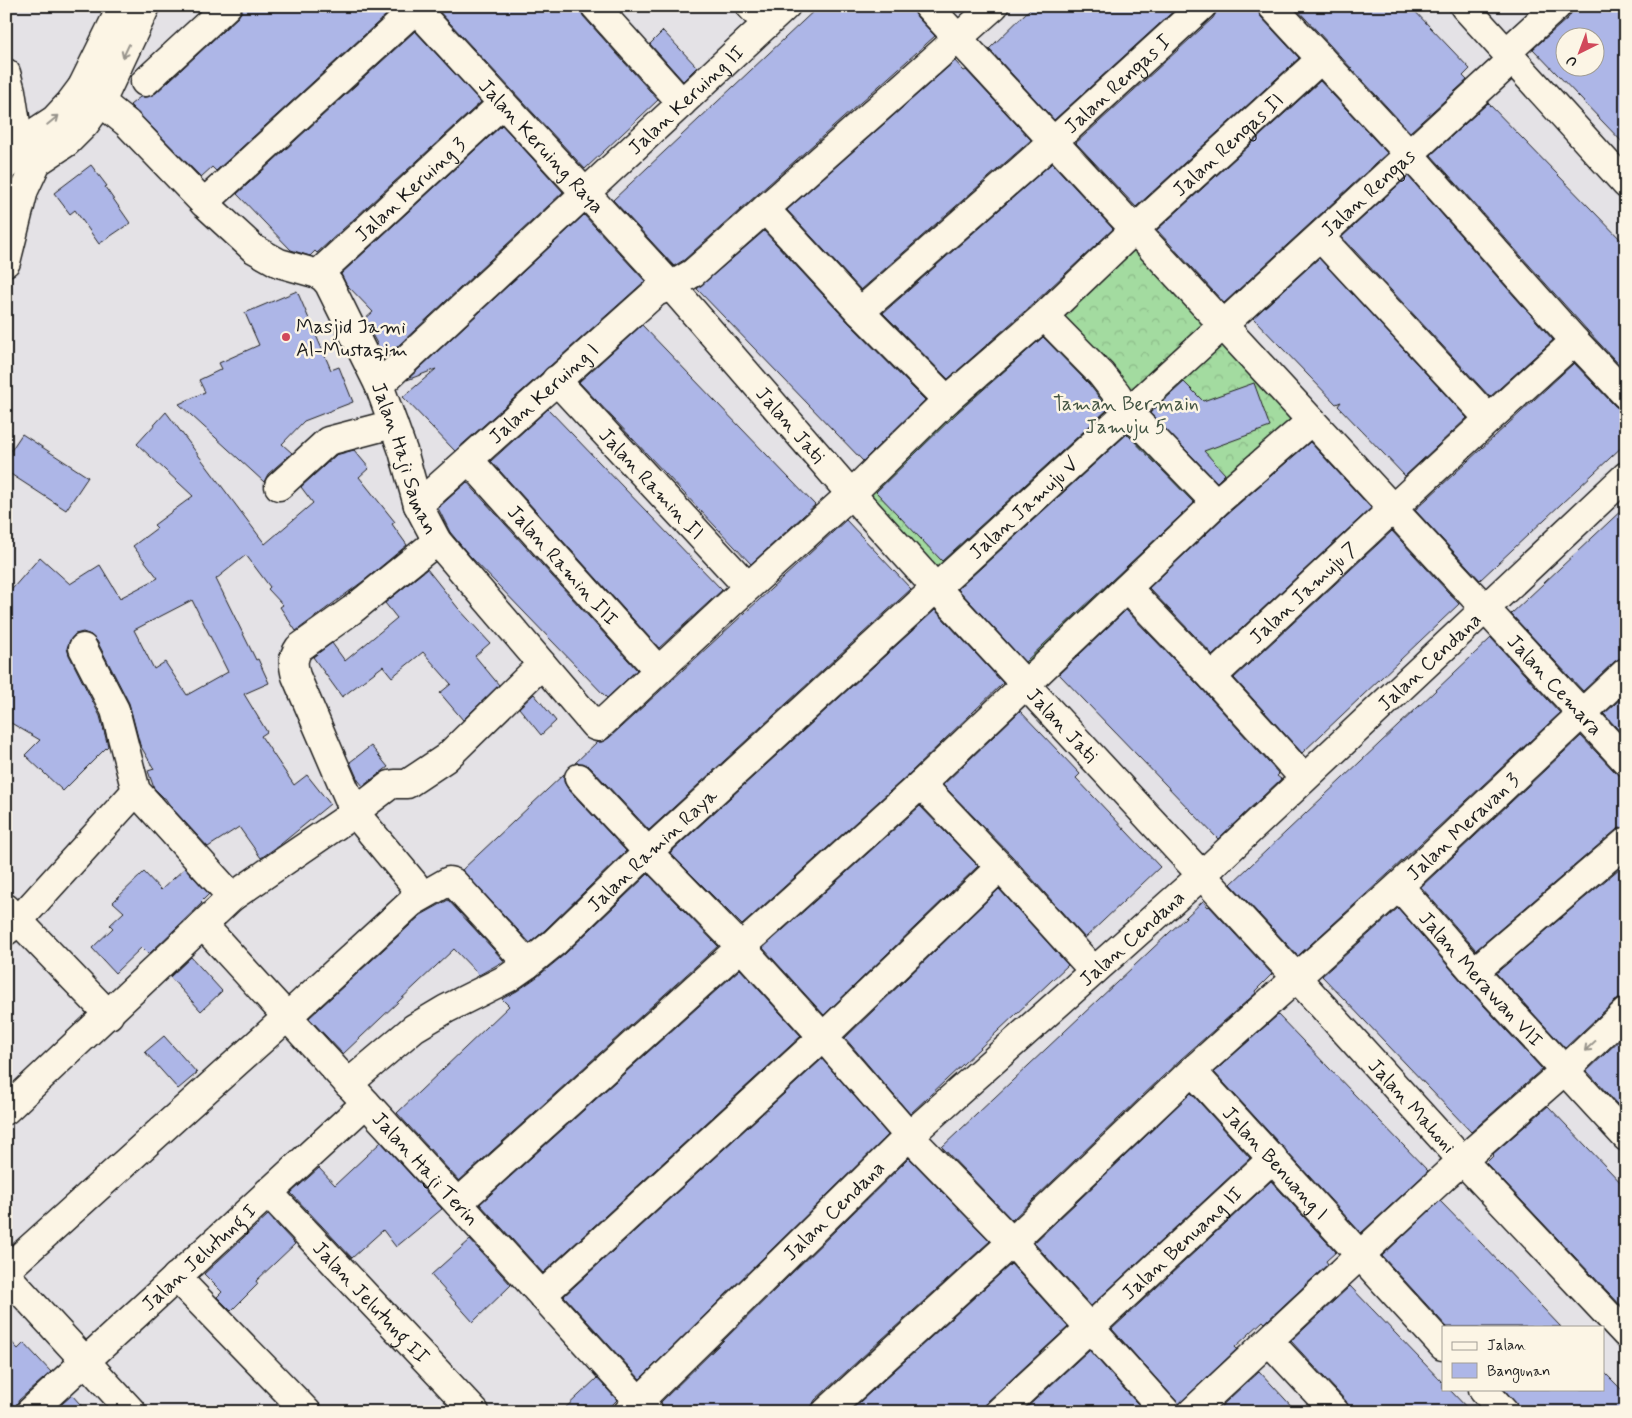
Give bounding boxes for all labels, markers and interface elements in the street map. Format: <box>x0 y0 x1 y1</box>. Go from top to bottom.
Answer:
street label: Jalan Rengas I <box>1059 28 1178 140</box>
north arrow <box>1554 28 1604 78</box>
street label: Jalan Keruing II <box>623 40 751 162</box>
one-way arrow <box>121 43 131 58</box>
text: U <box>1563 51 1581 71</box>
street label: Jalan Keruing Raya <box>472 74 610 220</box>
street label: Jalan Rengas II <box>1167 88 1290 203</box>
one-way arrow <box>46 114 59 125</box>
street label: Jalan Keruing 3 <box>349 132 472 249</box>
street label: Jalan Rengas <box>1316 143 1422 244</box>
place label: Masjid Jami Al-Mustaqim <box>296 314 408 364</box>
marker: Masjid Jami Al-Mustaqim <box>280 331 292 343</box>
street label: Jalan Keruing I <box>483 338 605 451</box>
street label: Jalan Haji Saman <box>364 378 443 540</box>
street label: Jalan Jati <box>749 381 831 470</box>
park label: Taman Bermain Jamuju 5 <box>1053 391 1199 441</box>
street label: Jalan Ramin II <box>592 423 709 546</box>
street label: Jalan Jamuju V <box>964 452 1085 566</box>
street label: Jalan Ramin III <box>501 500 624 632</box>
street label: Jalan Jamuju 7 <box>1244 536 1364 651</box>
street label: Jalan Cendana <box>1372 607 1488 718</box>
street label: Jalan Cemara <box>1500 629 1608 742</box>
street label: Jalan Jati <box>1020 682 1103 769</box>
street label: Jalan Meravan 3 <box>1401 767 1526 887</box>
street label: Jalan Ramin Raya <box>582 782 725 919</box>
street label: Jalan Cendana <box>1074 884 1191 993</box>
street label: Jalan Merawan VII <box>1412 906 1548 1053</box>
one-way arrow <box>1585 1039 1597 1051</box>
street label: Jalan Mahoni <box>1361 1053 1461 1160</box>
street label: Jalan Benuang I <box>1215 1101 1333 1226</box>
street label: Jalan Haji Terin <box>365 1106 484 1232</box>
street label: Jalan Cendana <box>778 1155 891 1268</box>
street label: Jalan Benuang II <box>1116 1181 1249 1307</box>
street label: Jalan Jelutung I <box>136 1198 263 1318</box>
street label: Jalan Jelutung II <box>306 1236 435 1371</box>
legend <box>1442 1326 1604 1390</box>
text: Jalan <box>1487 1336 1526 1356</box>
text: Bangunan <box>1487 1362 1550 1383</box>

